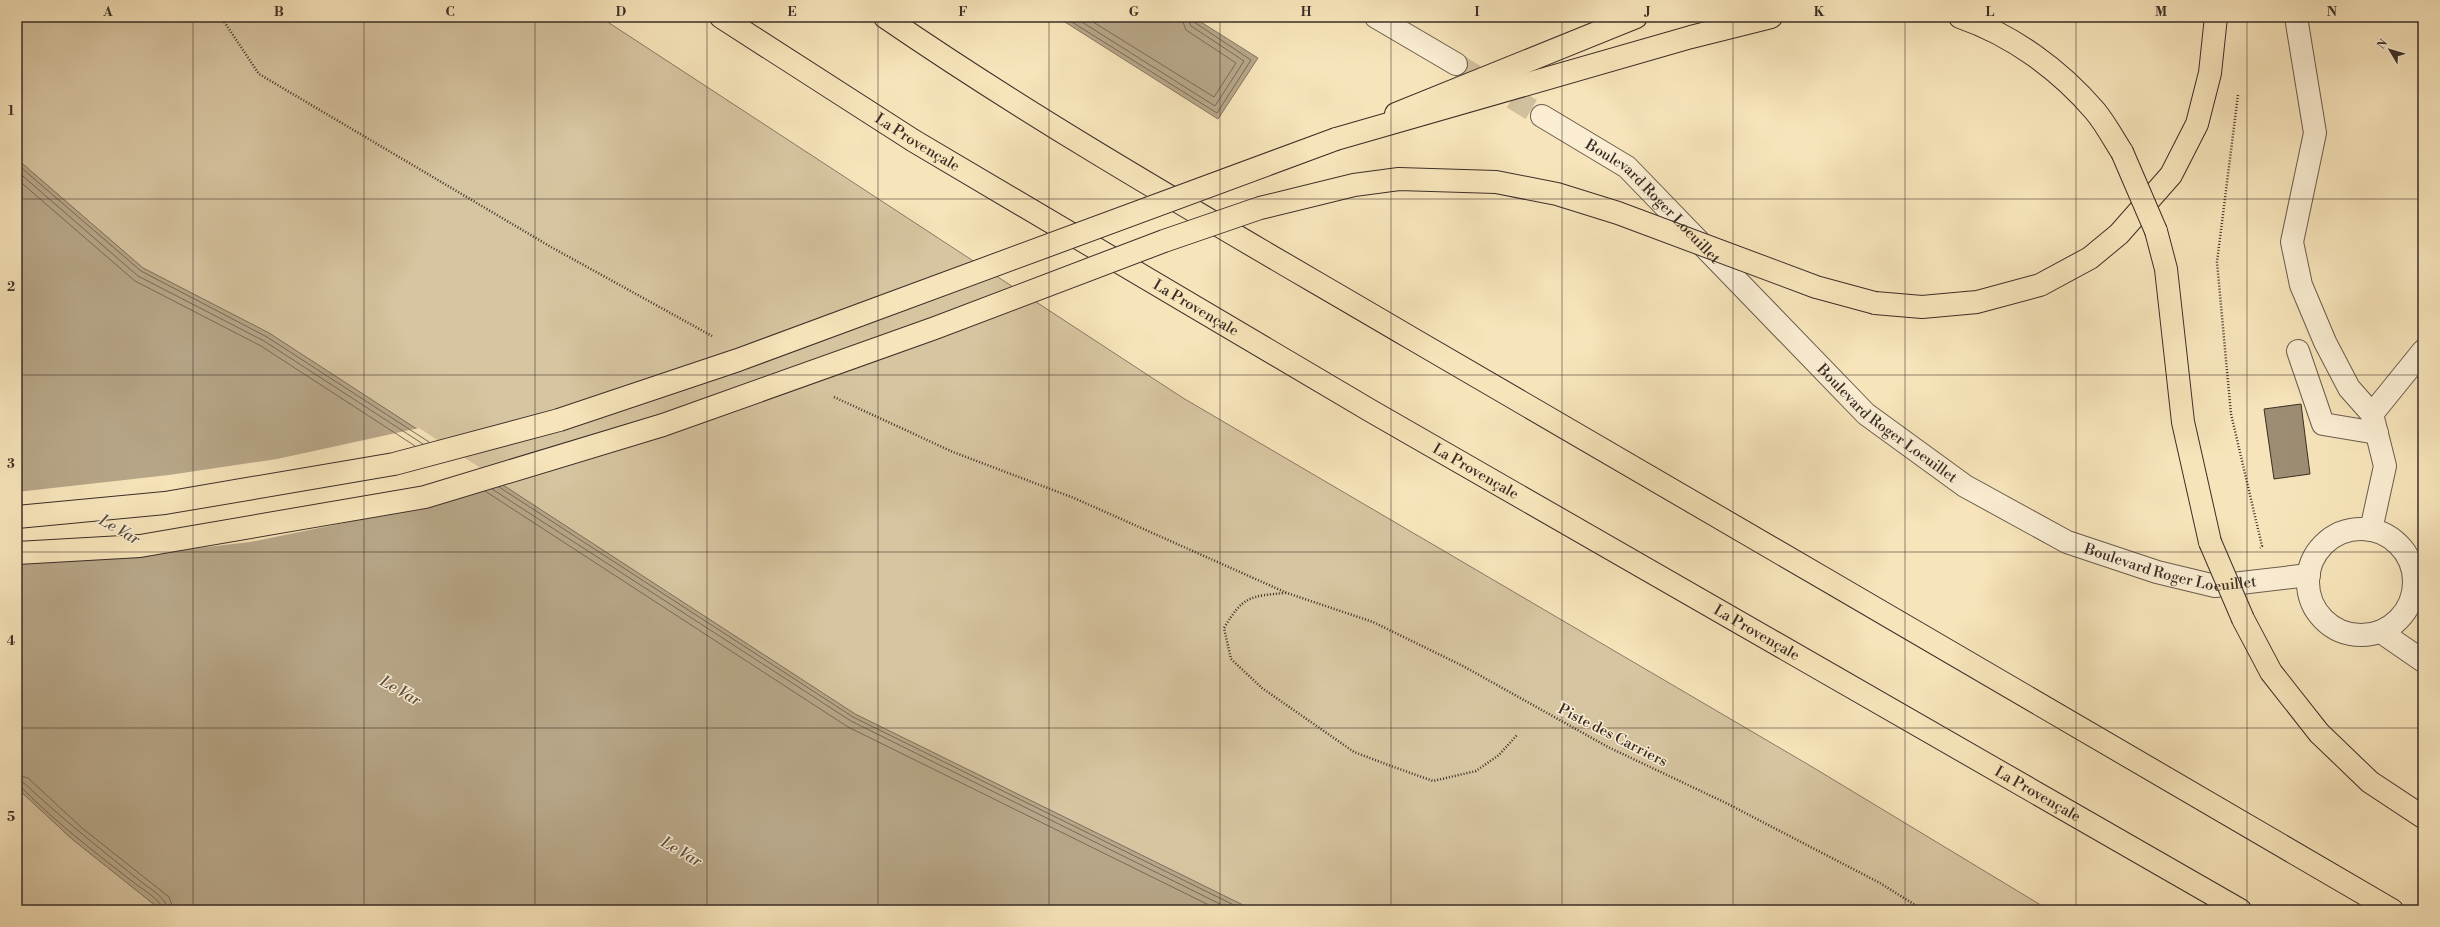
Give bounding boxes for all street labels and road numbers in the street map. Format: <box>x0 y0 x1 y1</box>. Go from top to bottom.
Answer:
street label: La Provençale <box>871 109 963 176</box>
street label: Boulevard Roger Loeuillet <box>1581 135 1725 268</box>
street label: La Provençale <box>1150 275 1242 341</box>
street label: Boulevard Roger Loeuillet <box>1812 359 1961 488</box>
street label: La Provençale <box>1429 439 1522 504</box>
street label: Boulevard Roger Loeuillet <box>2081 539 2258 596</box>
street label: La Provençale <box>1710 601 1803 665</box>
street label: Piste des Carriers <box>1555 700 1671 771</box>
street label: La Provençale <box>1991 762 2084 826</box>

